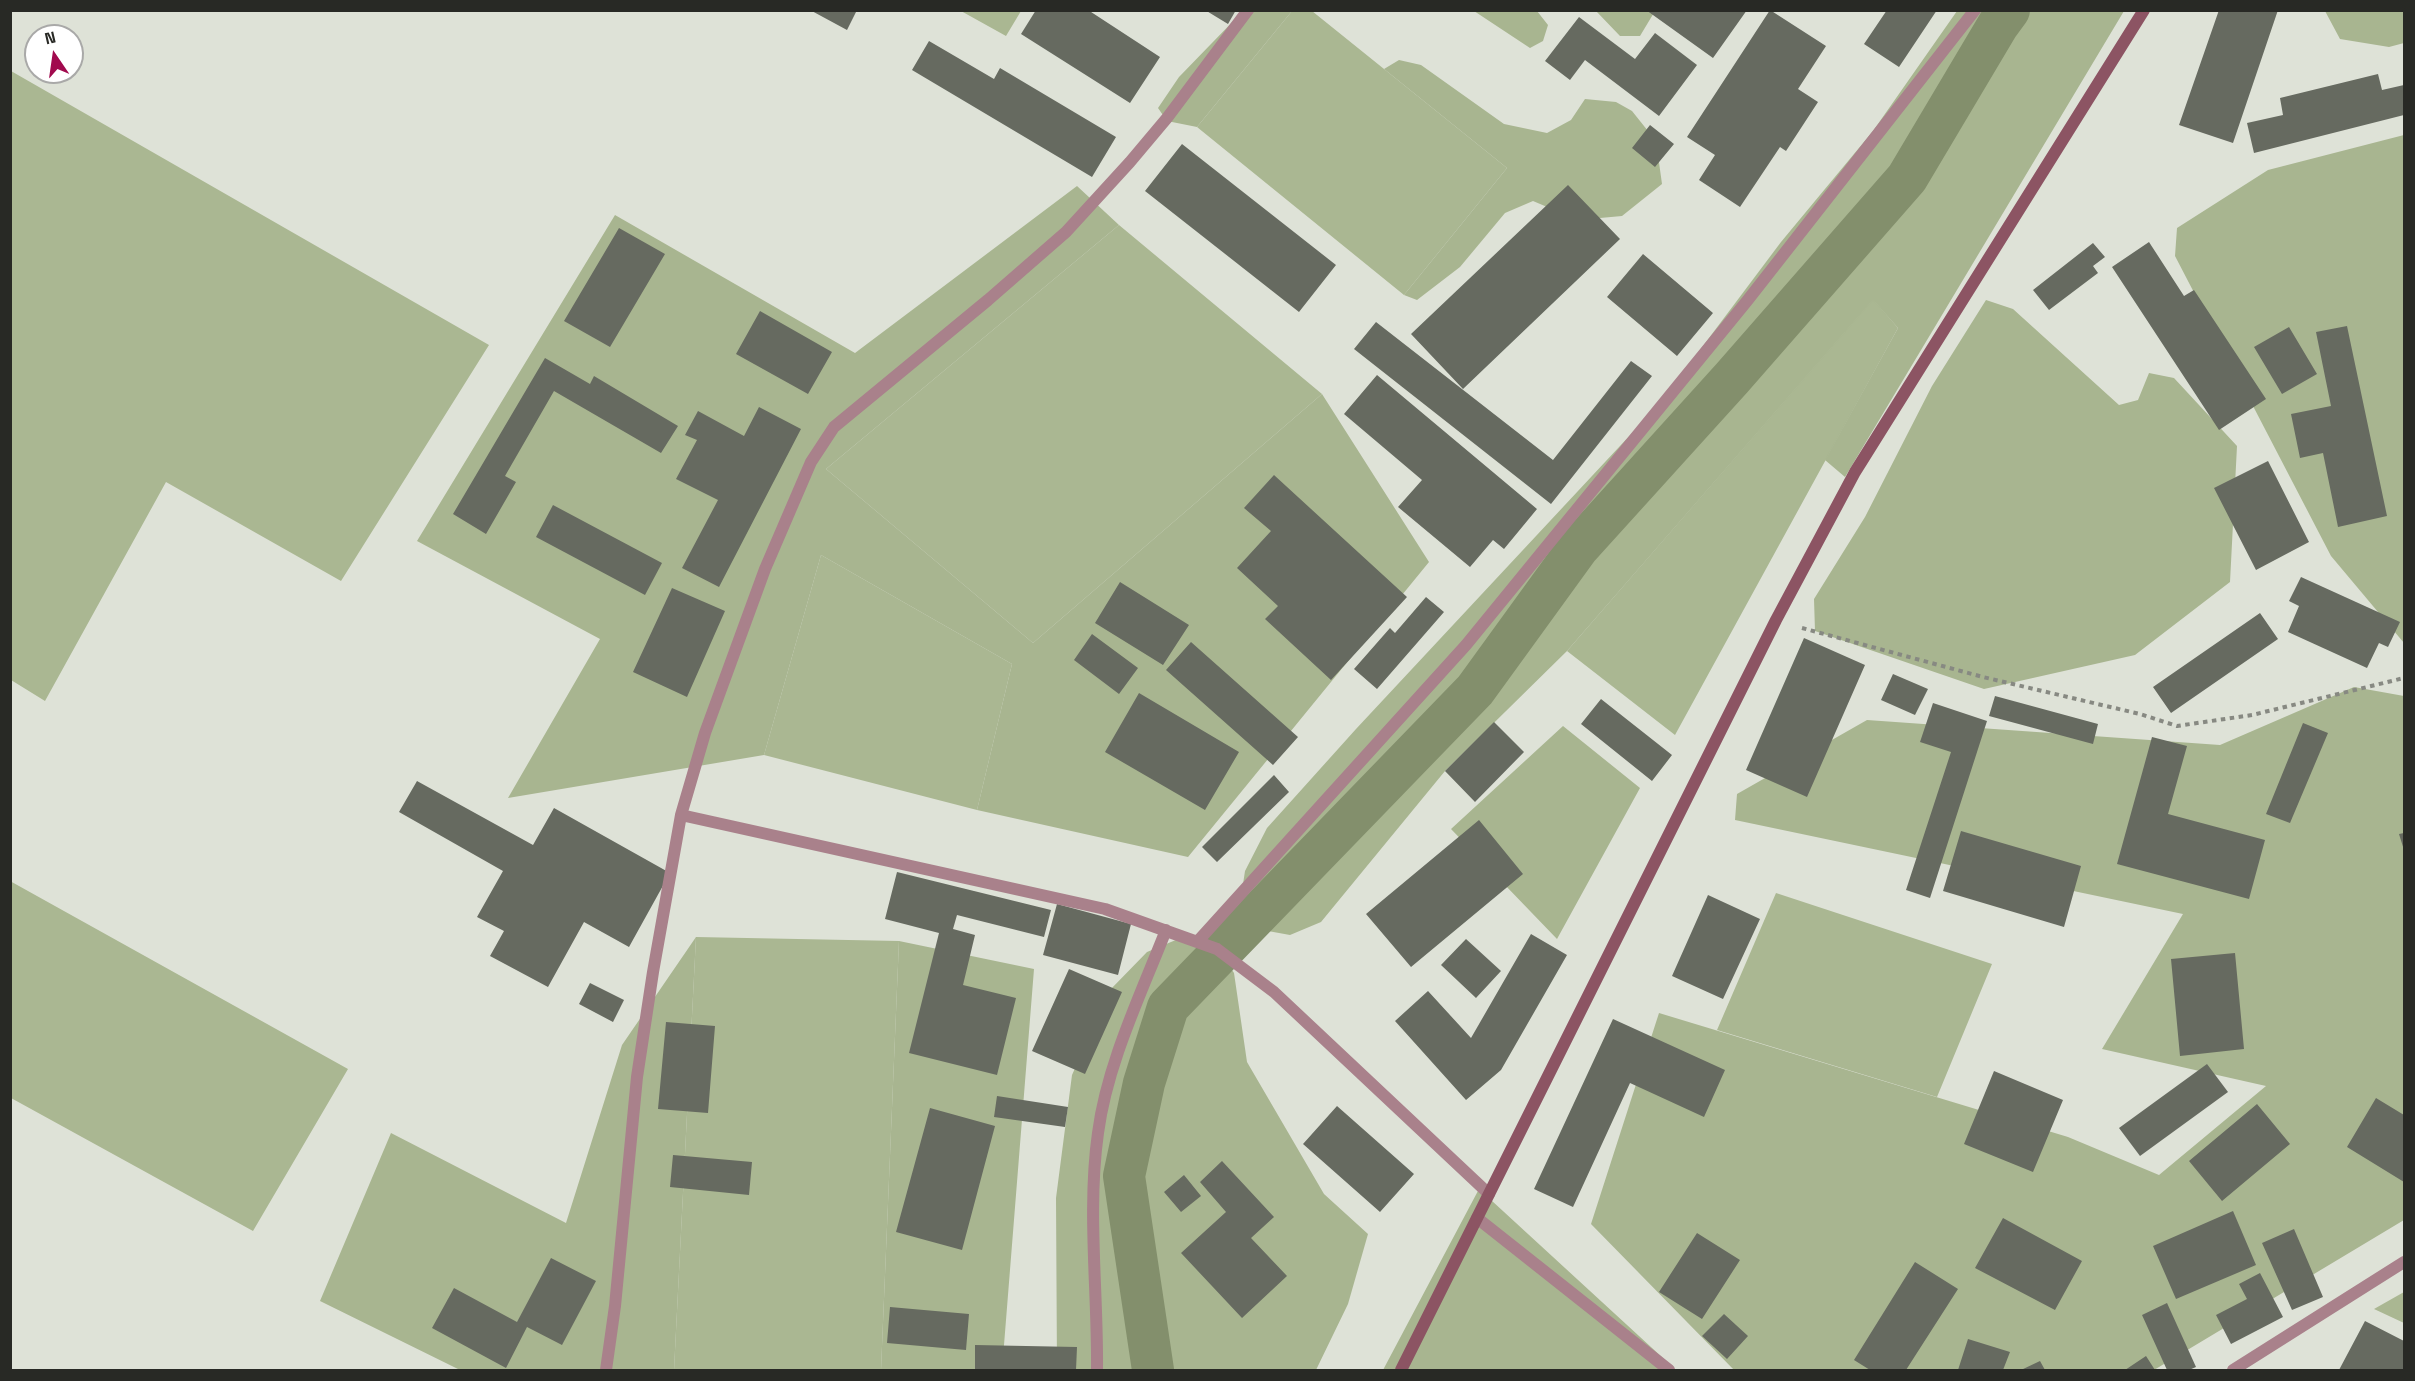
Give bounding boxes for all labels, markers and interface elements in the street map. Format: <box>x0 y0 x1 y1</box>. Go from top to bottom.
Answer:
north arrow <box>24 24 84 84</box>
text: N <box>43 26 58 49</box>

